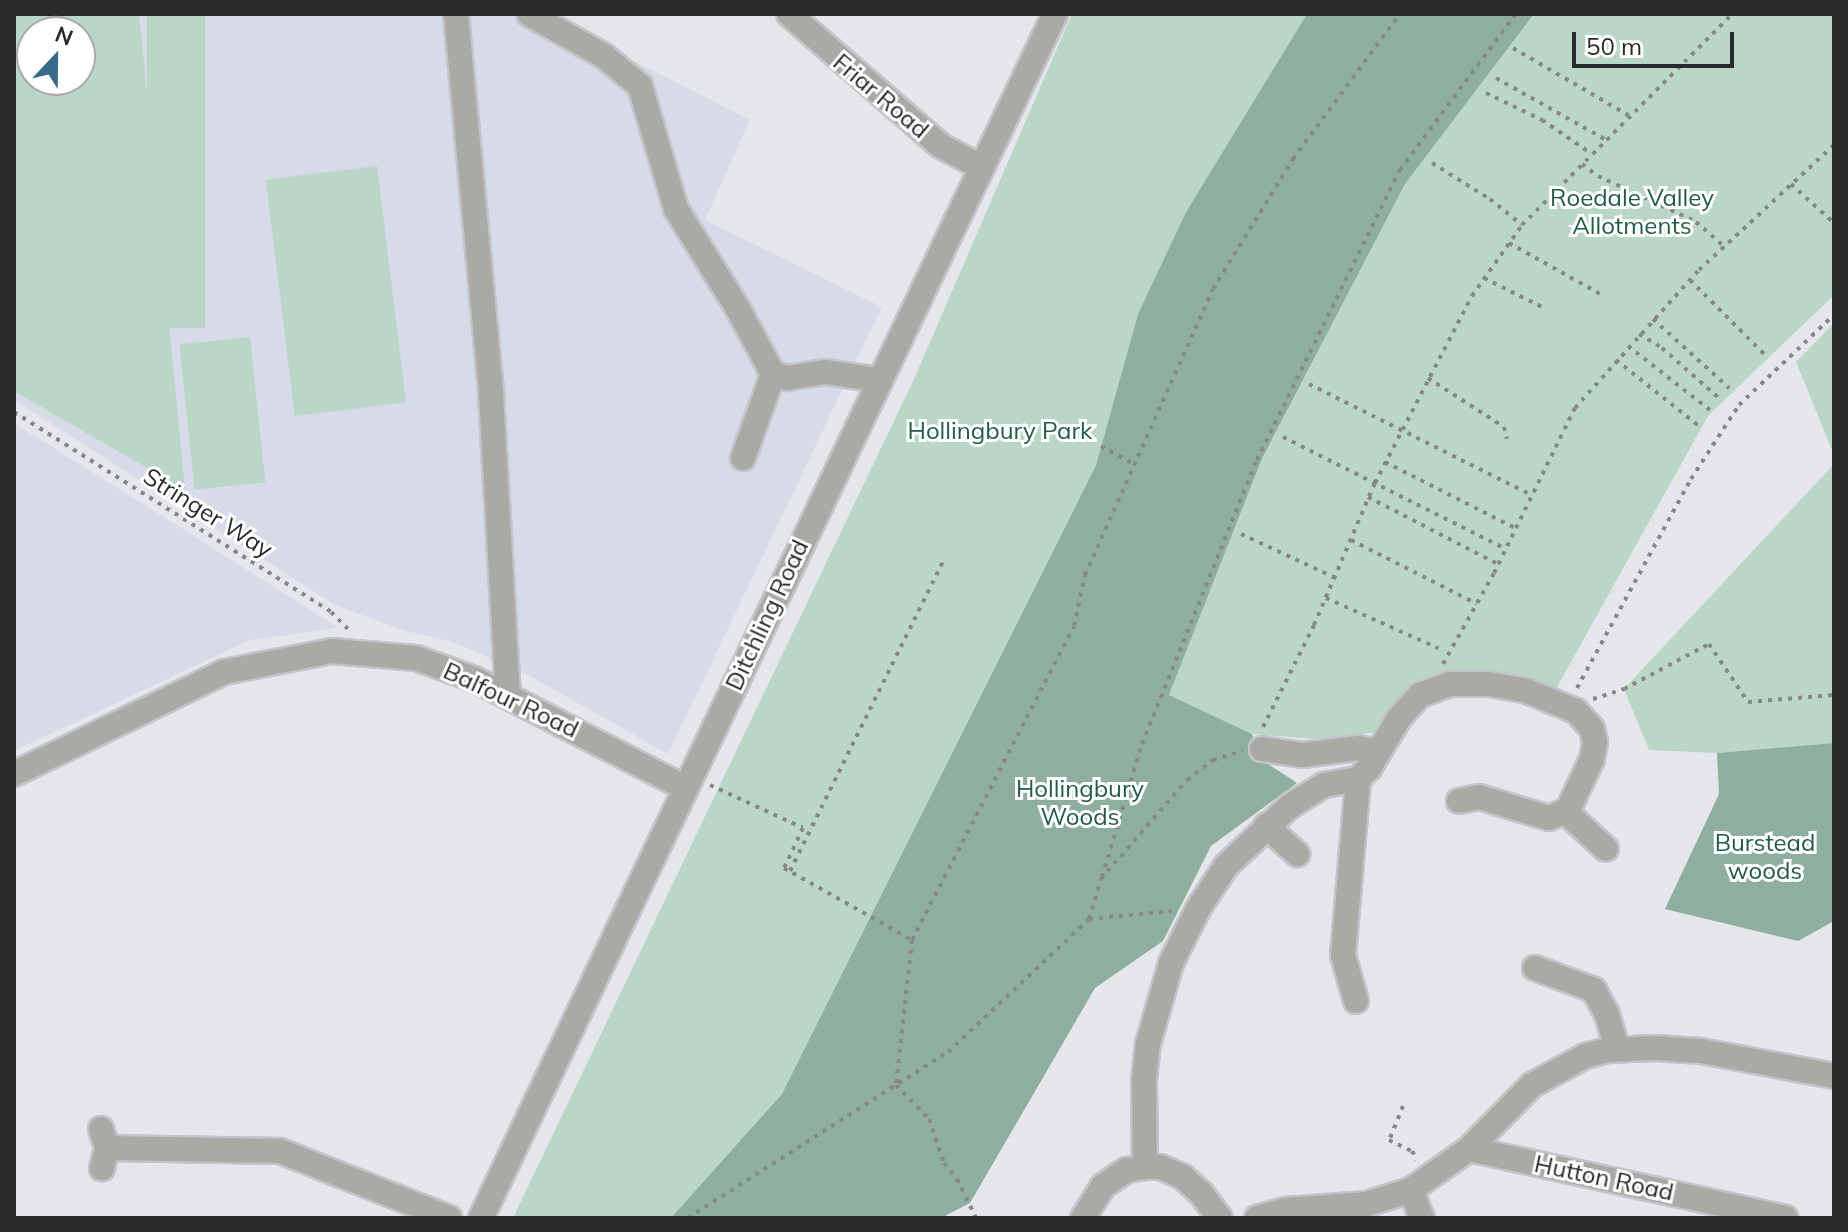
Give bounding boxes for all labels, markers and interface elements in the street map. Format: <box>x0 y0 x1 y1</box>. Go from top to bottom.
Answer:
north arrow <box>16 16 96 96</box>
scale bar <box>1576 16 1738 66</box>
text: N <box>51 20 77 52</box>
text: 50 m <box>1586 31 1642 61</box>
street label: Friar Road <box>827 48 935 144</box>
park label: Roedale Valley Allotments <box>1550 184 1714 240</box>
park label: Hollingbury Park <box>908 417 1092 445</box>
street label: Stringer Way <box>138 462 278 564</box>
street label: Ditchling Road <box>720 535 814 695</box>
street label: Balfour Road <box>439 656 583 744</box>
park label: Hollingbury Woods <box>1016 775 1144 831</box>
park label: Burstead woods <box>1715 829 1815 885</box>
street label: Hutton Road <box>1532 1149 1676 1207</box>

